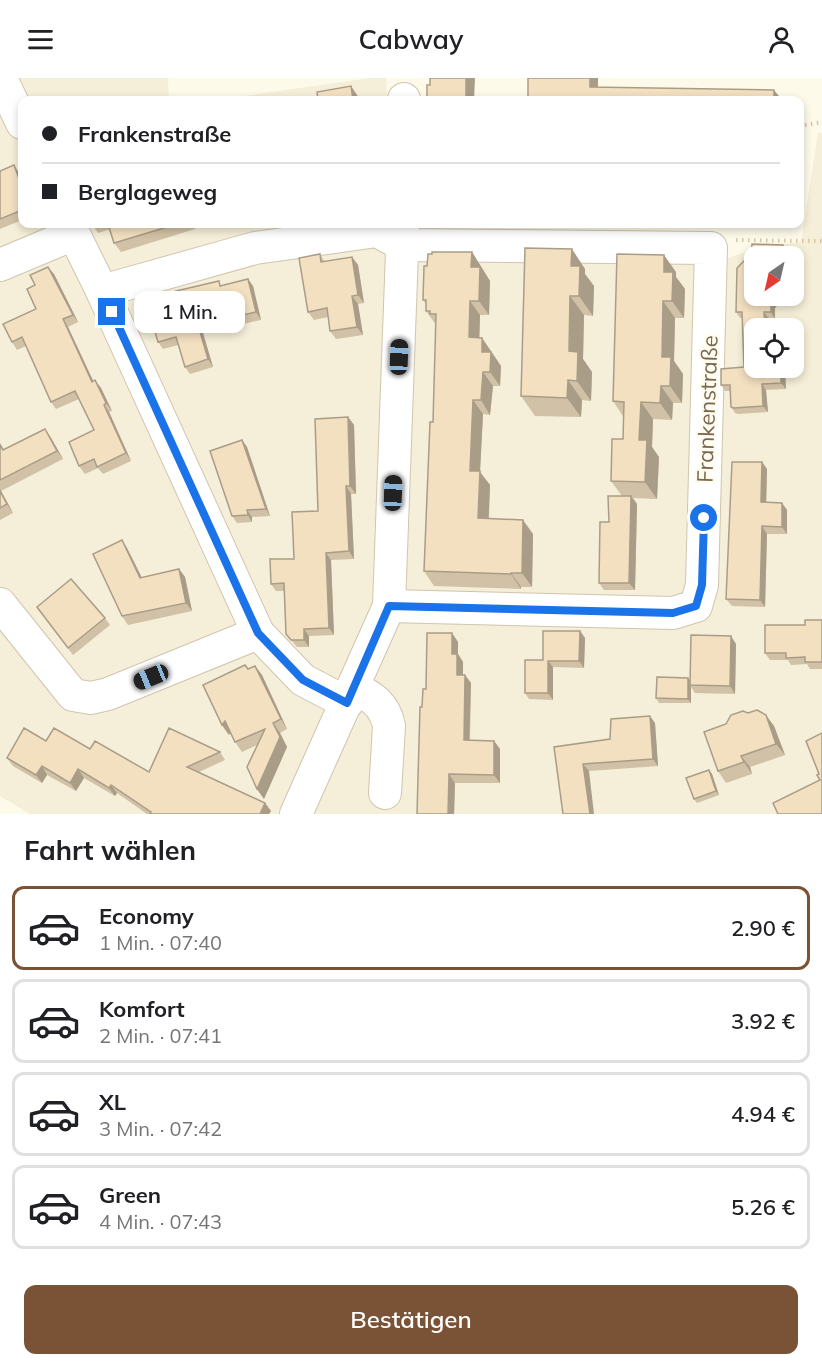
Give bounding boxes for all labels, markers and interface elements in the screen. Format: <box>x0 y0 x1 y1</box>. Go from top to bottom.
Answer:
text: Cabway <box>359 22 463 56</box>
icon: menu <box>24 23 57 56</box>
icon: person <box>765 23 798 56</box>
text: Frankenstraße <box>78 120 231 148</box>
text: Berglageweg <box>78 178 217 206</box>
north arrow <box>744 246 804 306</box>
map controls <box>744 246 804 378</box>
callout: 1 Min. <box>133 291 244 333</box>
route end <box>98 298 125 325</box>
text: 1 Min. <box>161 299 218 324</box>
button: locate <box>744 318 804 378</box>
street label: Frankenstraße <box>690 335 724 483</box>
car <box>389 339 409 375</box>
car <box>383 475 403 511</box>
route start <box>690 504 717 531</box>
car <box>131 662 171 692</box>
text: Fahrt wählen <box>24 833 196 867</box>
icon: car <box>27 901 81 955</box>
text: Economy <box>99 902 194 930</box>
text: 2.90 € <box>731 914 795 942</box>
text: 1 Min. · 07:40 <box>99 930 222 955</box>
icon: car <box>27 994 81 1048</box>
text: Komfort <box>99 995 185 1023</box>
text: 3.92 € <box>731 1007 795 1035</box>
text: 2 Min. · 07:41 <box>99 1023 222 1048</box>
icon: car <box>27 1087 81 1141</box>
text: XL <box>99 1088 126 1116</box>
text: 4.94 € <box>731 1100 795 1128</box>
text: 3 Min. · 07:42 <box>99 1116 222 1141</box>
icon: car <box>27 1180 81 1234</box>
text: Green <box>99 1181 161 1209</box>
text: 5.26 € <box>731 1193 795 1221</box>
text: 4 Min. · 07:43 <box>99 1209 222 1234</box>
button: Bestätigen <box>24 1285 798 1354</box>

